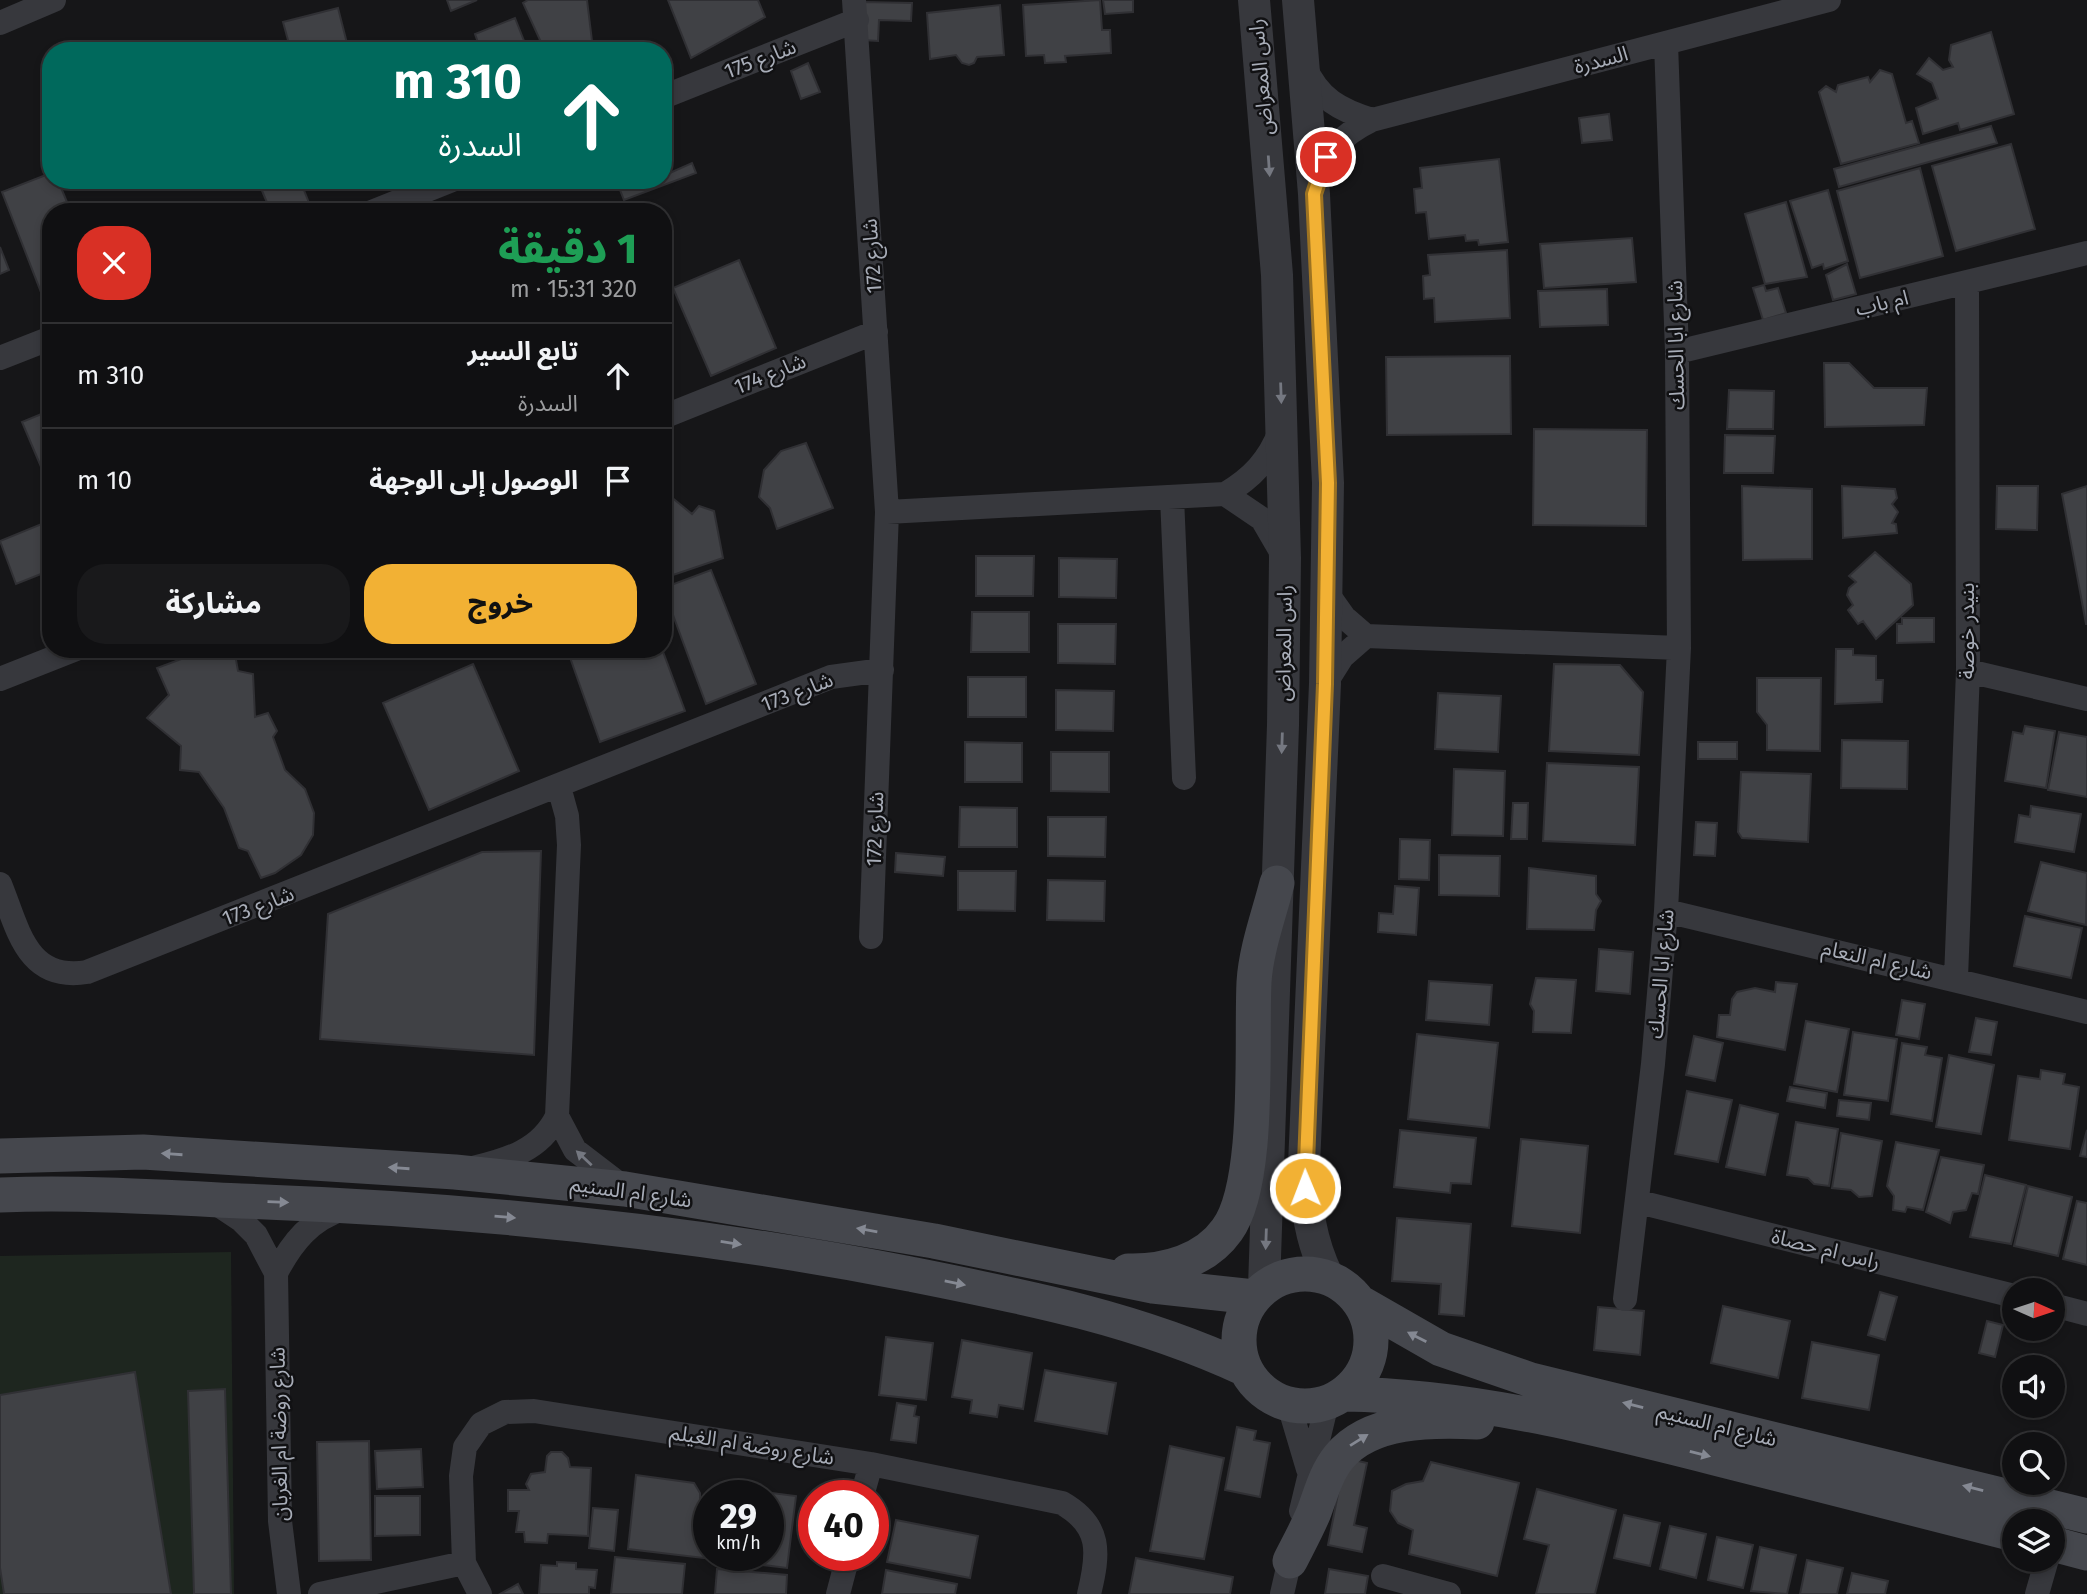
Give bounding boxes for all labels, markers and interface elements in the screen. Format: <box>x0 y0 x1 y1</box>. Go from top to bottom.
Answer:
street label: راس المعراض <box>1243 18 1279 136</box>
street label: شارع 175 <box>720 33 800 86</box>
street label: السدرة <box>1571 40 1631 80</box>
text: 310 m <box>393 52 522 111</box>
icon: ahead <box>546 70 637 161</box>
text: السدرة <box>438 126 522 164</box>
pin <box>1296 127 1356 187</box>
icon: arrive <box>1307 138 1345 176</box>
one-way arrow <box>1263 155 1274 177</box>
street label: شارع 172 <box>856 218 890 294</box>
text: 1 دقيقة <box>498 224 637 274</box>
button: close <box>77 226 151 300</box>
text: 320 m · 15:31 <box>510 275 637 303</box>
street label: شارع ابا الحسك <box>1662 280 1692 410</box>
street label: ام باب <box>1853 284 1912 325</box>
text: تابع السير <box>468 336 578 367</box>
street label: شارع 174 <box>730 348 811 402</box>
icon: ahead <box>599 357 637 395</box>
text: 310 m <box>77 360 144 391</box>
one-way arrow <box>1275 382 1286 404</box>
text: السدرة <box>518 389 578 417</box>
icon: arrive <box>599 462 637 500</box>
text: 10 m <box>77 465 132 496</box>
text: الوصول إلى الوجهة <box>369 465 578 496</box>
button: مشاركة <box>77 564 350 644</box>
button: خروج <box>364 564 637 644</box>
street label: بنيدر خوصة <box>1954 583 1980 679</box>
street label: راس المعراض <box>1270 584 1298 702</box>
street label: شارع 173 <box>757 666 837 719</box>
one-way arrow <box>1277 732 1288 754</box>
street label: شارع 172 <box>861 791 891 867</box>
street label: شارع 173 <box>218 880 298 933</box>
street label: شارع ابا الحسك <box>1642 908 1682 1040</box>
street label: شارع ام النعام <box>1819 935 1935 988</box>
one-way arrow <box>161 1148 183 1159</box>
one-way arrow <box>576 1151 593 1167</box>
position arrow <box>1268 1151 1342 1225</box>
one-way arrow <box>388 1163 410 1174</box>
street label: شارع ام السنيم <box>568 1171 693 1216</box>
one-way arrow <box>268 1197 290 1208</box>
one-way arrow <box>495 1212 517 1223</box>
street label: راس ام حصاة <box>1768 1223 1883 1278</box>
one-way arrow <box>856 1224 878 1235</box>
one-way arrow <box>1260 1229 1271 1251</box>
one-way arrow <box>720 1238 742 1249</box>
one-way arrow <box>944 1278 966 1289</box>
north arrow <box>2002 1278 2065 1340</box>
map controls <box>2002 1278 2065 1572</box>
one-way arrow <box>1407 1331 1427 1342</box>
street label: شارع روضة ام الغربان <box>264 1347 297 1521</box>
button: sound <box>2002 1355 2065 1418</box>
street label: شارع ام السنيم <box>1654 1398 1780 1455</box>
one-way arrow <box>1622 1399 1644 1410</box>
street label: شارع روضة ام الغيلم <box>667 1419 836 1474</box>
button: search <box>2002 1432 2065 1495</box>
one-way arrow <box>1350 1434 1369 1447</box>
one-way arrow <box>1689 1449 1711 1460</box>
speed limit sign: 40 <box>798 1480 889 1571</box>
one-way arrow <box>1962 1482 1984 1493</box>
text: 29 <box>720 1495 757 1537</box>
button: layers <box>2002 1509 2065 1572</box>
text: km/h <box>716 1532 761 1554</box>

